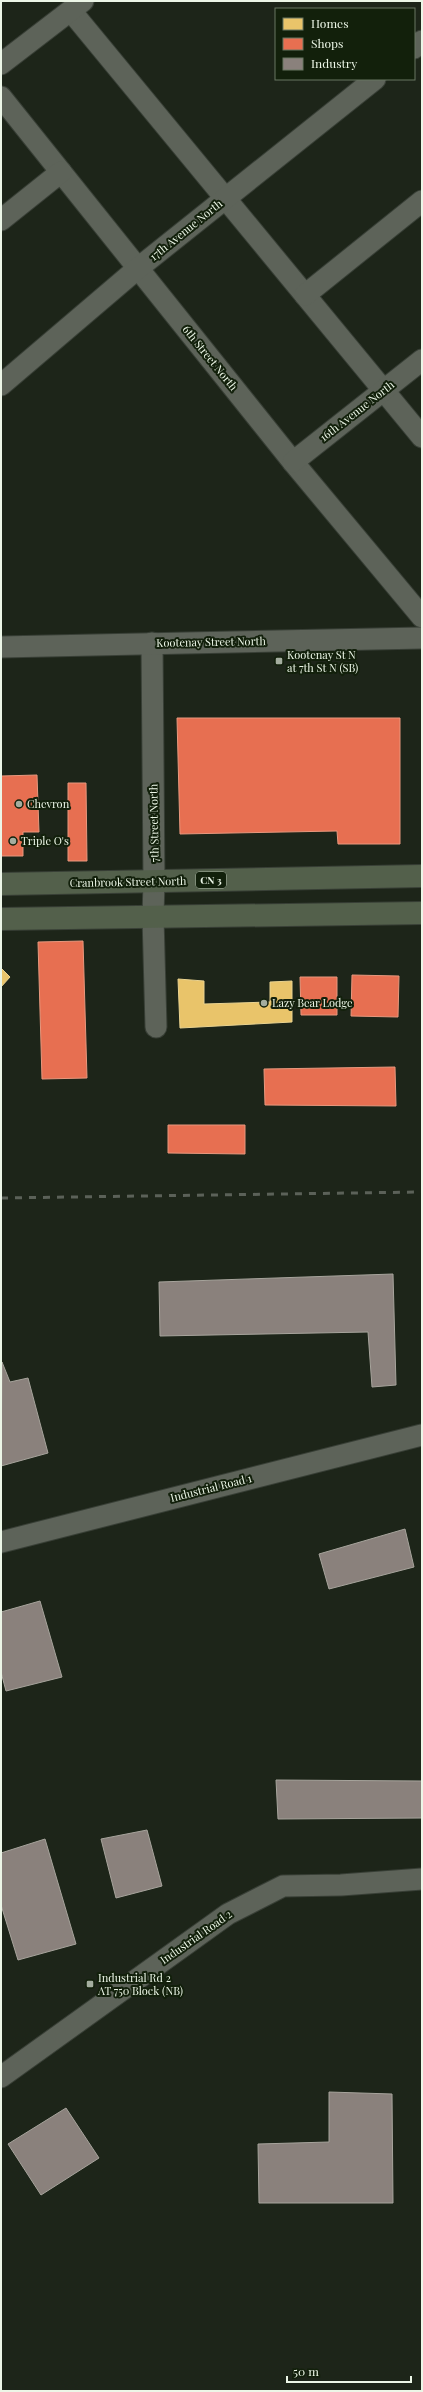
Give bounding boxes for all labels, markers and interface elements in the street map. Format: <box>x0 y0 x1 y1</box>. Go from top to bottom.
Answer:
legend <box>275 8 415 80</box>
text: Homes <box>311 15 349 31</box>
text: Shops <box>311 35 343 51</box>
text: Industry <box>311 55 357 71</box>
street label: 17th Avenue North <box>146 195 225 263</box>
street label: 6th Street North <box>179 322 242 394</box>
street label: 16th Avenue North <box>316 377 397 444</box>
street label: Kootenay Street North <box>156 633 266 650</box>
place label: Kootenay St N at 7th St N (SB) <box>287 647 358 675</box>
marker: Kootenay St N at 7th St N (SB) <box>274 656 284 666</box>
street label: 7th Street North <box>145 783 162 862</box>
place label: Chevron <box>27 796 70 811</box>
marker: Chevron <box>14 799 24 809</box>
place label: Triple O's <box>21 833 69 848</box>
marker: Triple O's <box>8 836 18 846</box>
road number: CN 3 <box>196 872 226 888</box>
street label: Cranbrook Street North <box>69 873 187 890</box>
place label: Lazy Bear Lodge <box>272 995 353 1010</box>
marker: Lazy Bear Lodge <box>259 998 269 1008</box>
street label: Industrial Road 1 <box>169 1470 253 1505</box>
street label: Industrial Road 2 <box>157 1906 235 1967</box>
place label: Industrial Rd 2 AT 750 Block (NB) <box>97 1970 183 1998</box>
marker: Industrial Rd 2 AT 750 Block (NB) <box>85 1979 95 1989</box>
scale bar <box>287 2358 411 2384</box>
text: 50 m <box>293 2363 319 2379</box>

